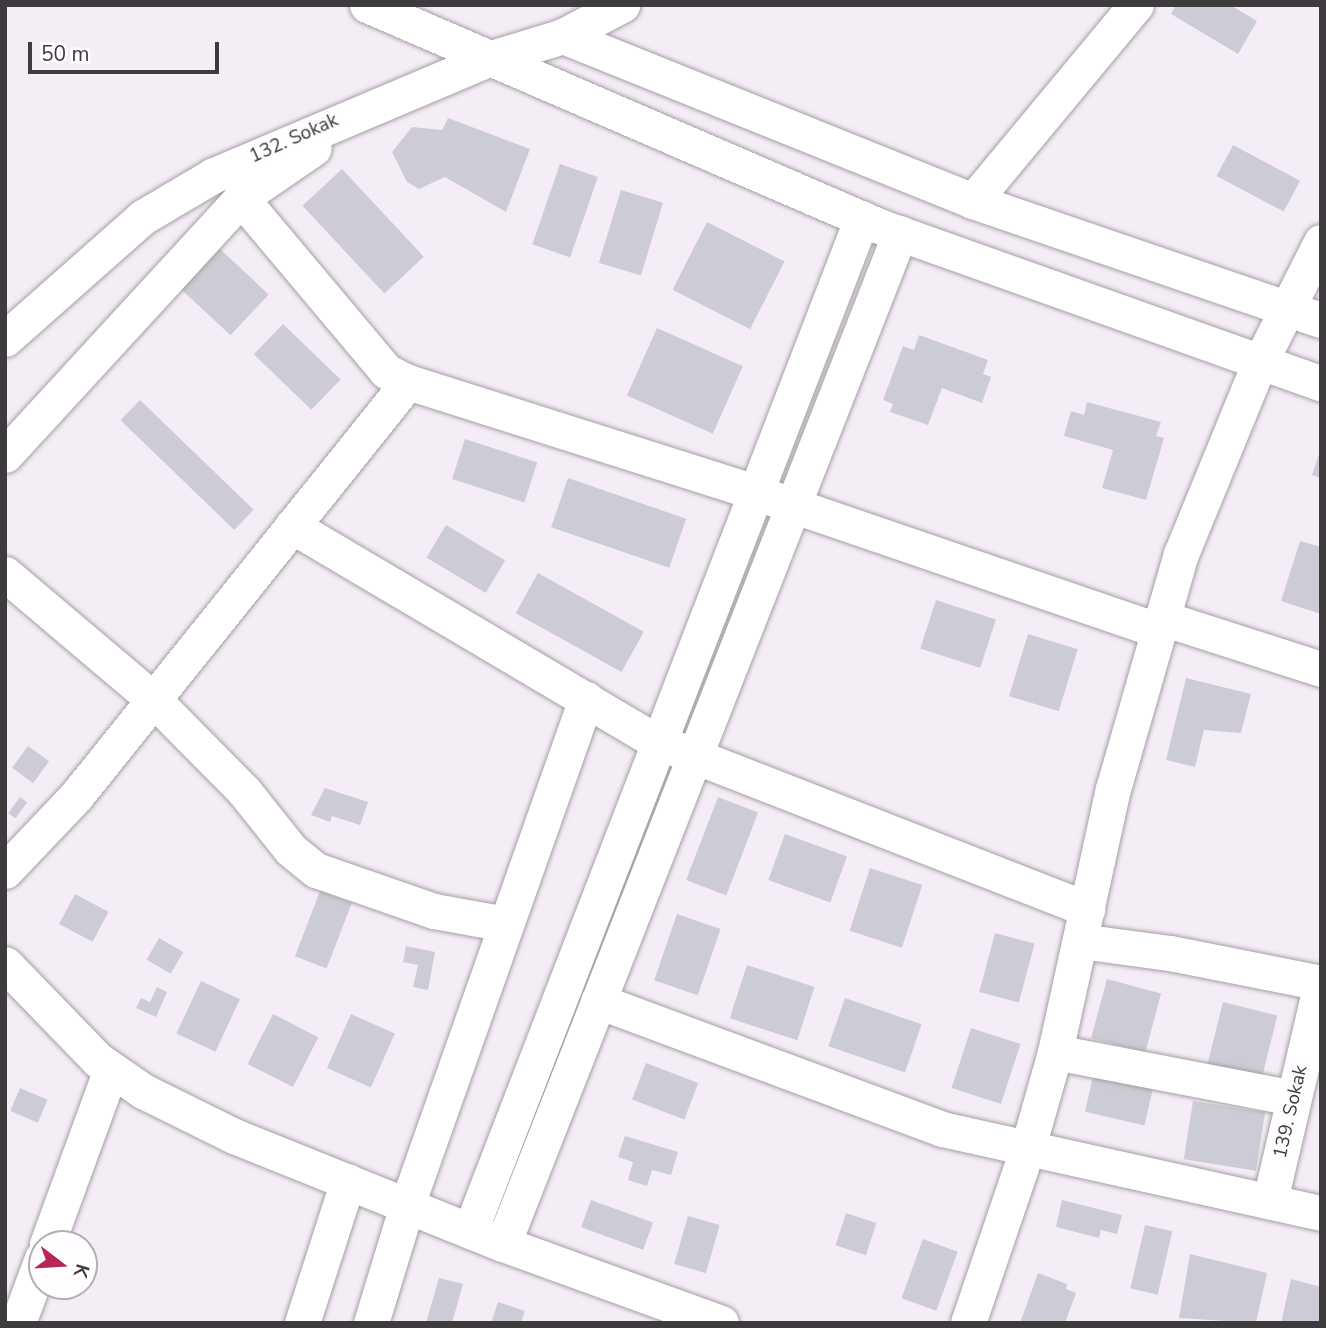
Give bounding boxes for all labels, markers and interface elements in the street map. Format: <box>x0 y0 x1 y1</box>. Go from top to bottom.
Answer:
scale bar <box>32 28 222 72</box>
text: 50 m <box>41 40 90 68</box>
street label: 132. Sokak <box>246 109 342 169</box>
street label: 139. Sokak <box>1269 1063 1313 1161</box>
north arrow <box>28 1230 98 1300</box>
text: K <box>67 1261 95 1280</box>

